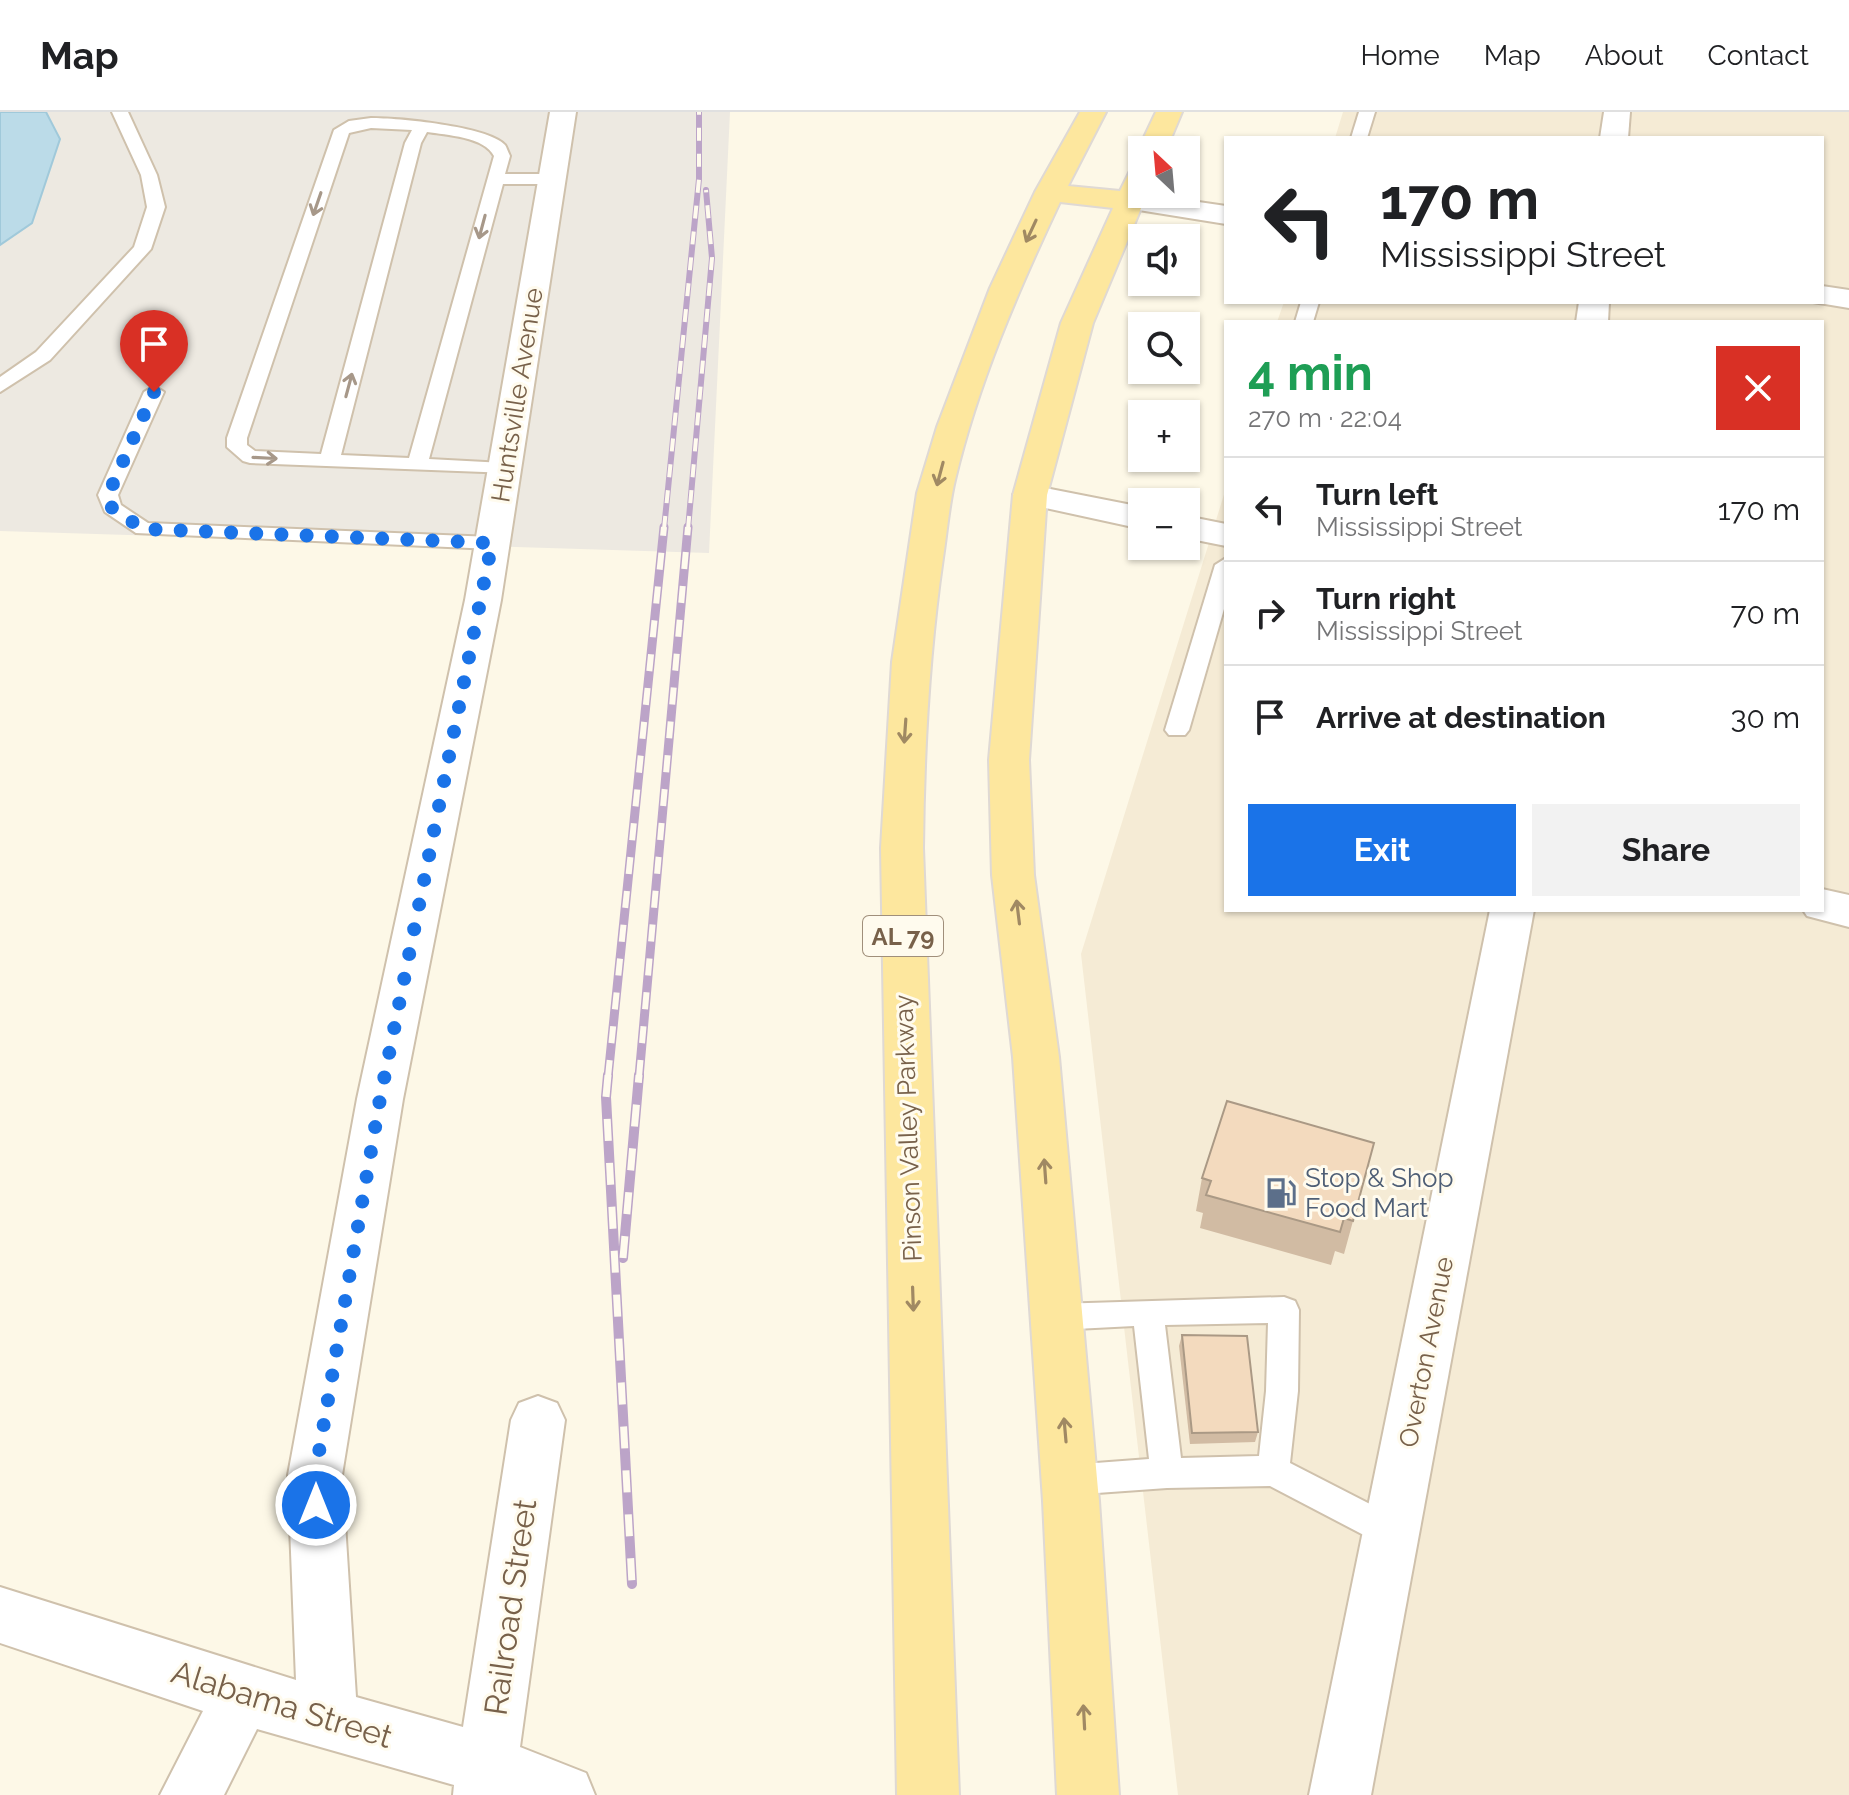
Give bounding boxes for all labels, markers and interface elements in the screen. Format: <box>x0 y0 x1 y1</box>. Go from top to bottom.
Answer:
text: Map <box>40 33 119 78</box>
text: Home <box>1360 39 1440 72</box>
text: Map <box>1484 39 1541 72</box>
text: About <box>1585 39 1664 72</box>
text: Contact <box>1708 39 1809 72</box>
north arrow <box>1128 136 1200 208</box>
map controls <box>1128 136 1200 560</box>
text: 170 m <box>1380 166 1539 232</box>
icon: left <box>1248 168 1352 272</box>
one-way arrow <box>308 191 323 216</box>
one-way arrow <box>474 213 489 239</box>
one-way arrow <box>1023 219 1038 243</box>
button: sound <box>1128 224 1200 296</box>
text: Mississippi Street <box>1380 233 1666 275</box>
street label: Huntsville Avenue <box>485 286 549 504</box>
pin <box>120 310 188 392</box>
button: search <box>1128 312 1200 384</box>
icon: arrive <box>132 322 176 366</box>
text: 4 min <box>1248 345 1373 401</box>
button: close <box>1716 346 1800 430</box>
one-way arrow <box>342 373 357 399</box>
button: + <box>1128 400 1200 472</box>
text: 270 m · 22:04 <box>1248 403 1402 433</box>
one-way arrow <box>251 450 278 465</box>
one-way arrow <box>932 461 946 486</box>
text: Turn left <box>1316 477 1438 512</box>
icon: left <box>1248 487 1292 531</box>
button: − <box>1128 488 1200 560</box>
text: 170 m <box>1718 492 1800 527</box>
text: Mississippi Street <box>1316 512 1523 542</box>
text: Turn right <box>1316 581 1456 616</box>
icon: right <box>1248 591 1292 635</box>
text: 70 m <box>1730 596 1800 631</box>
text: Mississippi Street <box>1316 616 1523 646</box>
icon: arrive <box>1248 695 1292 739</box>
text: Arrive at destination <box>1316 700 1606 735</box>
text: 30 m <box>1730 700 1800 735</box>
one-way arrow <box>897 717 912 744</box>
button: Exit <box>1248 804 1516 896</box>
button: Share <box>1532 804 1800 896</box>
one-way arrow <box>1010 899 1025 926</box>
road number: AL 79 <box>863 916 943 956</box>
street label: Pinson Valley Parkway <box>888 994 928 1262</box>
one-way arrow <box>1037 1158 1052 1185</box>
place label: Stop & Shop Food Mart <box>1305 1163 1454 1223</box>
fuel station icon: Stop & Shop Food Mart <box>1264 1176 1298 1210</box>
street label: Overton Avenue <box>1393 1254 1459 1450</box>
one-way arrow <box>905 1285 920 1312</box>
one-way arrow <box>1057 1417 1072 1444</box>
position arrow <box>274 1463 358 1547</box>
street label: Railroad Street <box>477 1496 544 1717</box>
street label: Alabama Street <box>167 1653 397 1755</box>
one-way arrow <box>1076 1704 1091 1731</box>

